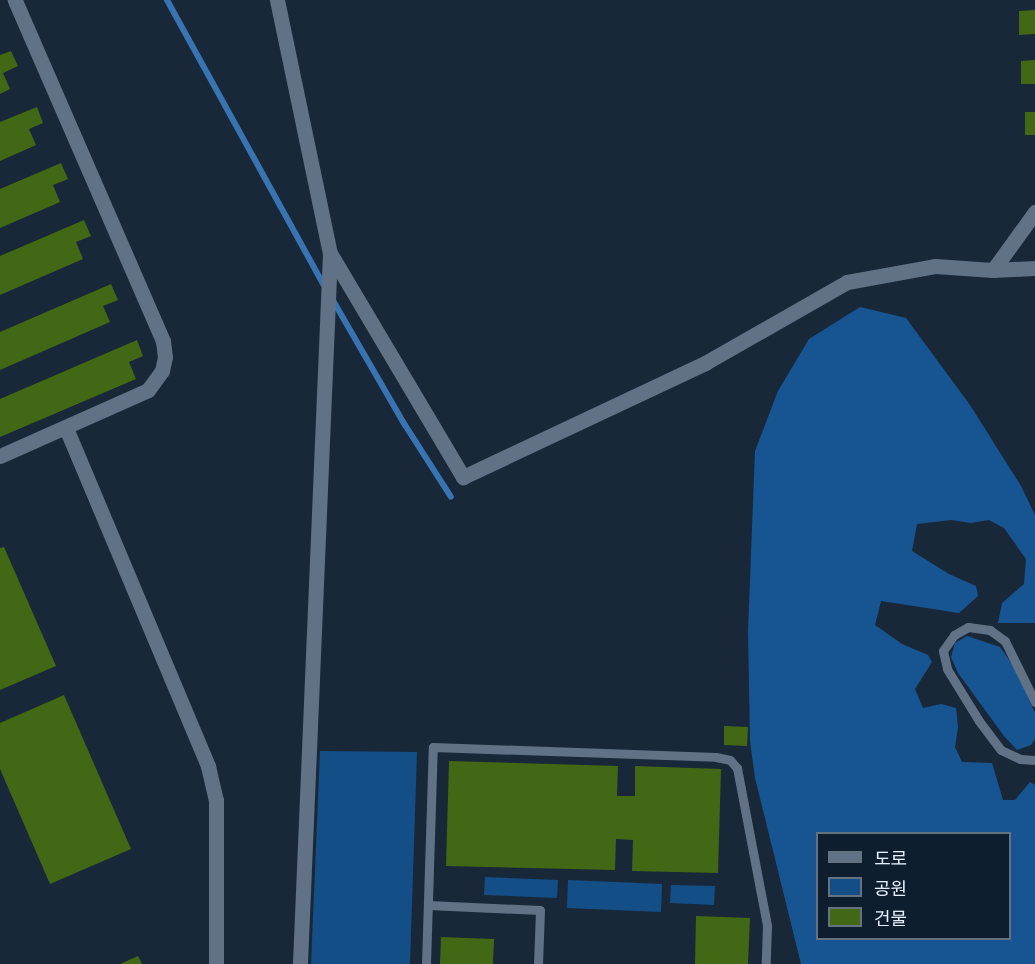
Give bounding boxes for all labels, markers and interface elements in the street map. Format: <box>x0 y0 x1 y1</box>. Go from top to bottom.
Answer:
legend <box>816 832 1011 940</box>
text: 도로 <box>874 844 907 870</box>
text: 공원 <box>874 874 907 900</box>
text: 건물 <box>874 904 907 930</box>

